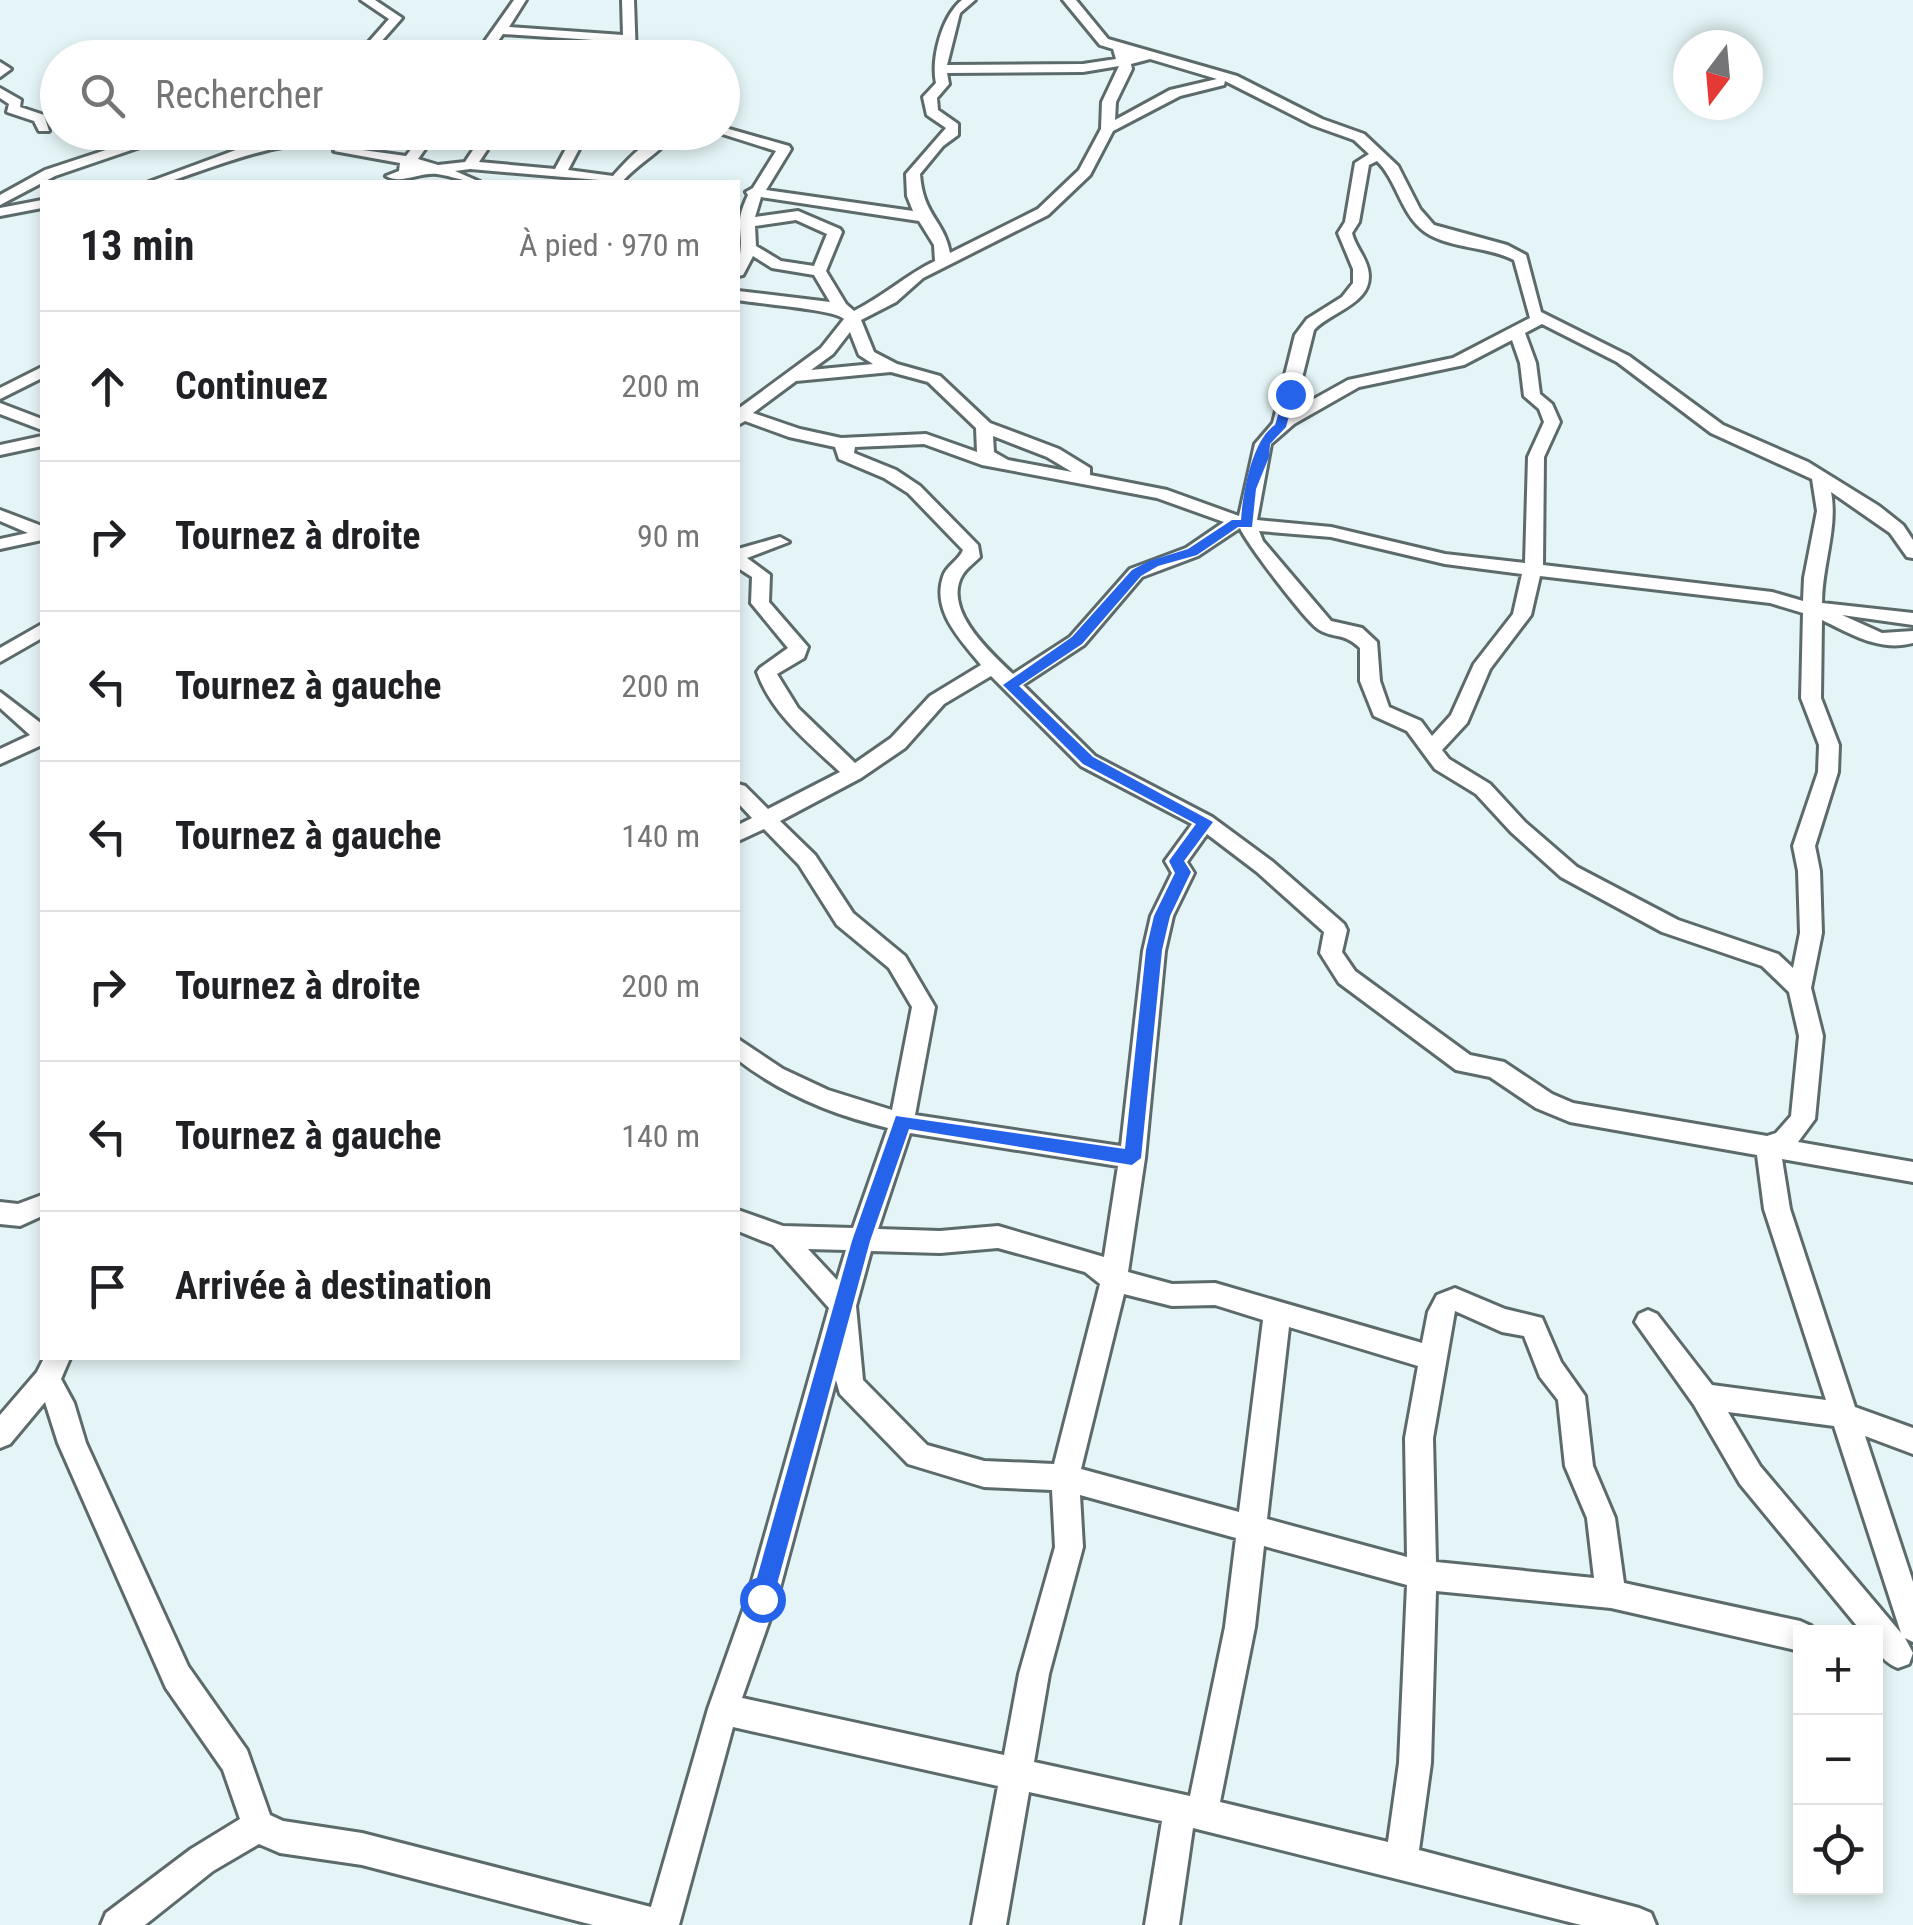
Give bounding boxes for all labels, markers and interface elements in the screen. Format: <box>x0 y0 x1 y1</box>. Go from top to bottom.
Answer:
north arrow <box>1673 30 1763 120</box>
search box <box>40 40 740 150</box>
icon: search <box>75 68 130 123</box>
text: Rechercher <box>155 73 323 117</box>
text: 13 min <box>80 221 195 270</box>
text: À pied · 970 m <box>519 226 700 264</box>
icon: ahead <box>80 359 135 414</box>
text: Continuez <box>175 364 328 408</box>
text: 200 m <box>621 367 700 405</box>
route end <box>1268 372 1314 418</box>
icon: right <box>80 509 135 564</box>
text: Tournez à droite <box>175 514 421 558</box>
text: 90 m <box>637 517 700 555</box>
icon: left <box>80 659 135 714</box>
text: Tournez à gauche <box>175 664 442 708</box>
text: 200 m <box>621 667 700 705</box>
icon: left <box>80 809 135 864</box>
text: Tournez à gauche <box>175 814 442 858</box>
text: 140 m <box>621 817 700 855</box>
icon: right <box>80 959 135 1014</box>
text: Tournez à droite <box>175 964 421 1008</box>
text: 200 m <box>621 967 700 1005</box>
icon: left <box>80 1109 135 1164</box>
text: Tournez à gauche <box>175 1114 442 1158</box>
text: 140 m <box>621 1117 700 1155</box>
icon: arrive <box>80 1259 135 1314</box>
text: Arrivée à destination <box>175 1264 492 1308</box>
route start <box>740 1577 786 1623</box>
map controls <box>1793 1625 1883 1895</box>
button: + <box>1793 1625 1883 1715</box>
button: − <box>1793 1715 1883 1805</box>
button: locate <box>1793 1805 1883 1895</box>

